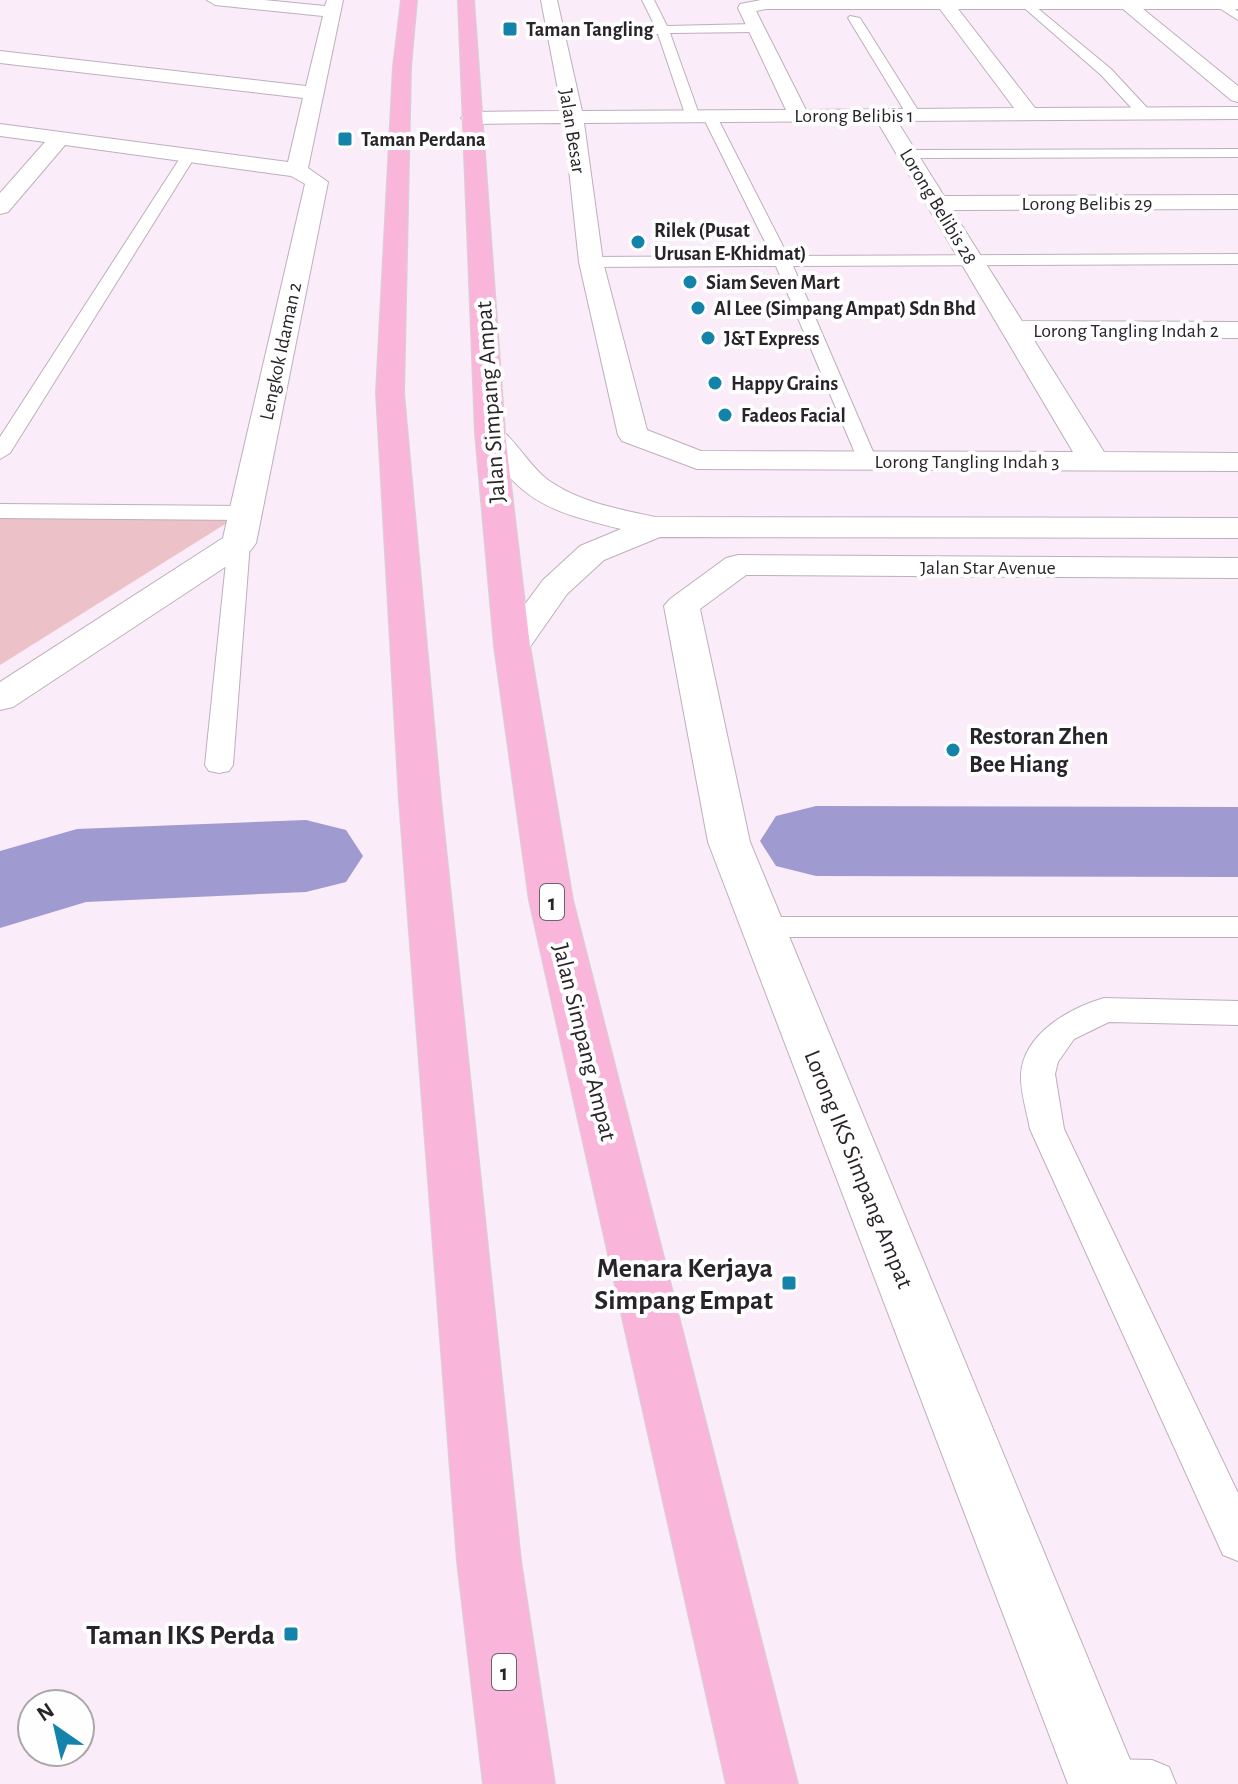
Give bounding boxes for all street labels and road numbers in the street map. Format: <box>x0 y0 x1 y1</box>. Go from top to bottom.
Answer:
street label: Jalan Besar <box>555 87 589 175</box>
street label: Lorong Belibis 1 <box>794 106 914 126</box>
street label: Lorong Belibis 28 <box>896 145 980 268</box>
street label: Lorong Belibis 29 <box>1022 194 1152 214</box>
street label: Lengkok Idaman 2 <box>257 280 305 422</box>
street label: Jalan Simpang Ampat <box>472 300 510 504</box>
street label: Lorong Tangling Indah 2 <box>1033 321 1219 341</box>
street label: Lorong Tangling Indah 3 <box>875 452 1059 472</box>
street label: Jalan Star Avenue <box>920 558 1056 578</box>
road number: 1 <box>540 884 564 920</box>
street label: Jalan Simpang Ampat <box>548 941 620 1144</box>
street label: Lorong IKS Simpang Ampat <box>799 1047 917 1292</box>
road number: 1 <box>492 1654 516 1690</box>

